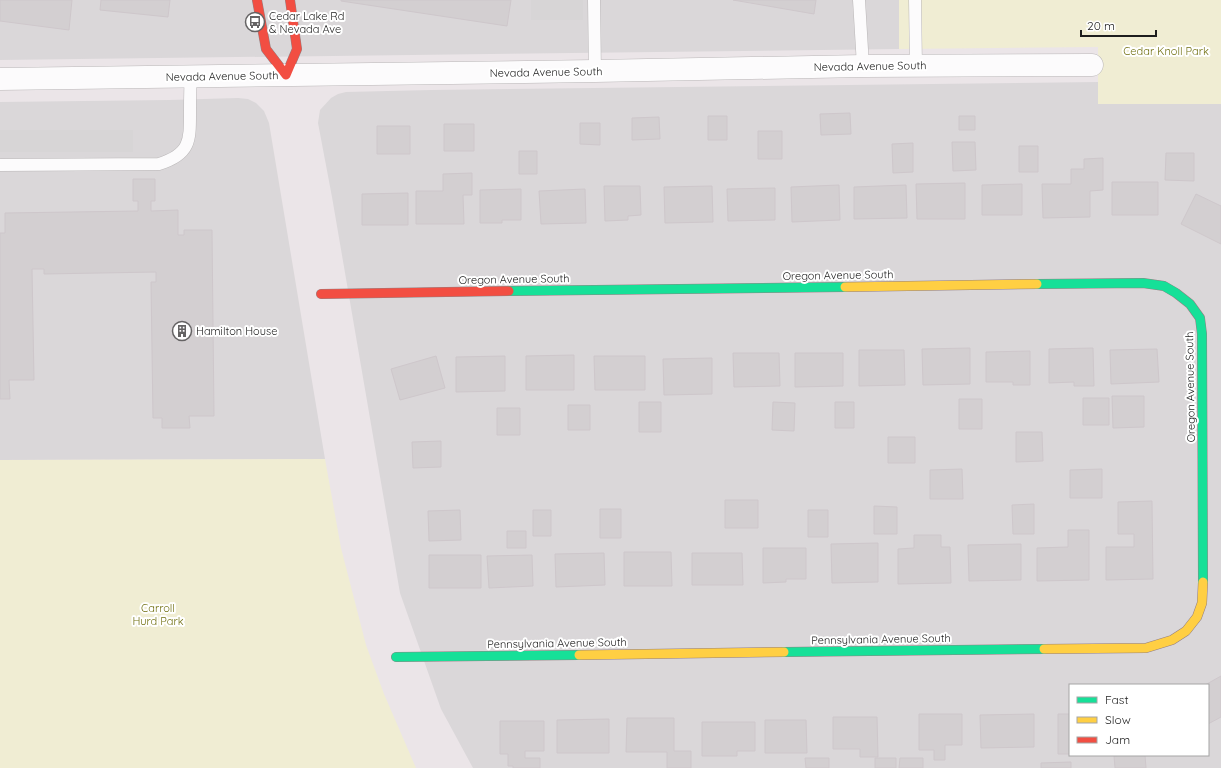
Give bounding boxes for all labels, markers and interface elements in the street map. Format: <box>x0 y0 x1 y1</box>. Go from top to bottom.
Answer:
place label: Cedar Lake Rd & Nevada Ave <box>269 9 344 36</box>
bus stop icon: Cedar Lake Rd & Nevada Ave <box>244 11 266 33</box>
scale bar <box>1081 12 1156 38</box>
text: 20 m <box>1087 18 1115 33</box>
park label: Cedar Knoll Park <box>1123 44 1209 58</box>
street label: Nevada Avenue South <box>814 58 926 74</box>
street label: Nevada Avenue South <box>490 64 602 80</box>
street label: Nevada Avenue South <box>166 68 278 84</box>
street label: Oregon Avenue South <box>782 267 894 283</box>
street label: Oregon Avenue South <box>458 271 570 287</box>
building icon: Hamilton House <box>171 320 193 342</box>
place label: Hamilton House <box>196 324 277 338</box>
street label: Oregon Avenue South <box>1182 331 1198 443</box>
park label: Carroll Hurd Park <box>132 601 184 628</box>
street label: Pennsylvania Avenue South <box>811 631 951 647</box>
street label: Pennsylvania Avenue South <box>487 635 627 651</box>
legend <box>1069 684 1209 756</box>
text: Fast <box>1105 692 1129 707</box>
text: Slow <box>1105 712 1131 727</box>
text: Jam <box>1105 732 1130 747</box>

